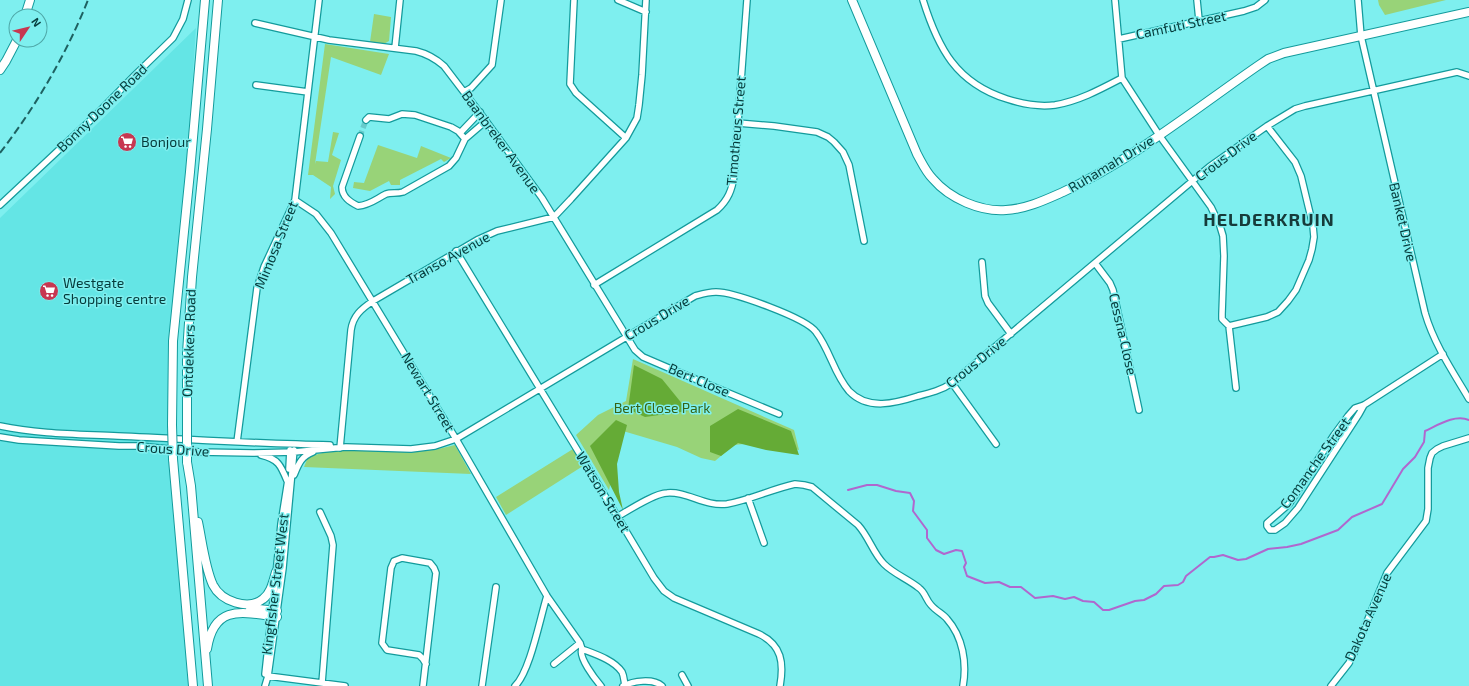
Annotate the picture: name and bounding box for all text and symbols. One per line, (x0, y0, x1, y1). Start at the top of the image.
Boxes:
street label: Camfuti Street (1134, 7, 1228, 42)
north arrow (8, 8, 48, 48)
text: N (29, 15, 44, 29)
street label: Bonny Doone Road (53, 60, 150, 155)
street label: Timotheus Street (722, 75, 749, 186)
street label: Baanbreker Avenue (459, 87, 544, 196)
street label: Crous Drive (1192, 127, 1260, 184)
supermarket icon: Bonjour (116, 131, 138, 153)
street label: Ruhamah Drive (1065, 131, 1157, 196)
place label: Bonjour (141, 133, 191, 150)
street label: Banket Drive (1386, 181, 1421, 263)
street label: Mimosa Street (250, 199, 301, 291)
district label: HELDERKRUIN (1203, 208, 1335, 230)
street label: Transo Avenue (403, 228, 493, 288)
place label: Westgate Shopping centre (63, 274, 166, 307)
supermarket icon: Westgate Shopping centre (38, 280, 60, 302)
street label: Ontdekkers Road (178, 289, 199, 397)
street label: Cessna Close (1106, 291, 1141, 376)
street label: Crous Drive (621, 292, 692, 344)
street label: Crous Drive (942, 332, 1009, 391)
street label: Newart Street (398, 349, 459, 434)
street label: Bert Close (666, 359, 732, 400)
park label: Bert Close Park (614, 399, 710, 416)
street label: Comanche Street (1276, 414, 1353, 512)
street label: Crous Drive (136, 437, 210, 460)
street label: Watson Street (573, 448, 634, 535)
street label: Kingfisher Street West (257, 512, 292, 656)
street label: Dakota Avenue (1341, 570, 1395, 663)

